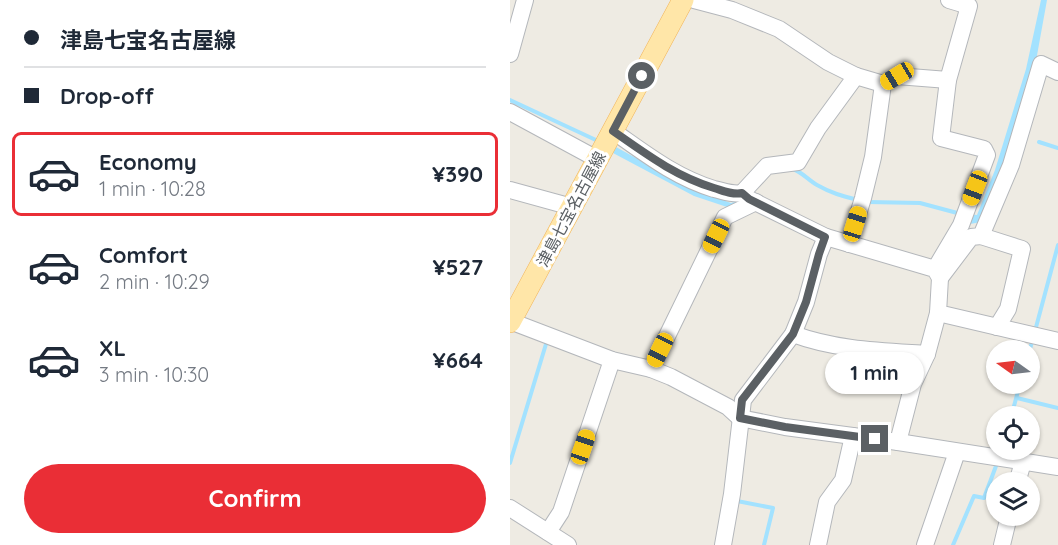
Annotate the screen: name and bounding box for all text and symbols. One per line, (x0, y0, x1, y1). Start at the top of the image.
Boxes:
text: 津島七宝名古屋線 (60, 26, 236, 54)
car (877, 59, 917, 93)
route start (628, 62, 655, 89)
text: Drop-off (60, 82, 154, 110)
icon: car (27, 147, 81, 201)
text: Economy (99, 148, 197, 176)
street label: 津島七宝名古屋線 (532, 148, 610, 270)
text: ¥390 (432, 160, 483, 188)
car (960, 168, 990, 208)
text: 1 min · 10:28 (99, 176, 206, 201)
car (841, 204, 869, 244)
car (700, 216, 732, 256)
icon: car (27, 240, 81, 294)
text: Comfort (99, 241, 188, 269)
text: ¥527 (433, 253, 483, 281)
text: 2 min · 10:29 (99, 269, 210, 294)
car (644, 330, 676, 370)
icon: car (27, 333, 81, 387)
text: XL (99, 334, 126, 362)
north arrow (986, 340, 1040, 394)
map controls (986, 340, 1040, 526)
text: ¥664 (433, 346, 483, 374)
callout: 1 min (826, 352, 925, 394)
text: 1 min (850, 360, 899, 385)
text: 3 min · 10:30 (99, 362, 209, 387)
button: locate (986, 406, 1040, 460)
route end (861, 425, 888, 452)
car (569, 427, 597, 467)
button: Confirm (24, 464, 486, 533)
button: layers (986, 472, 1040, 526)

